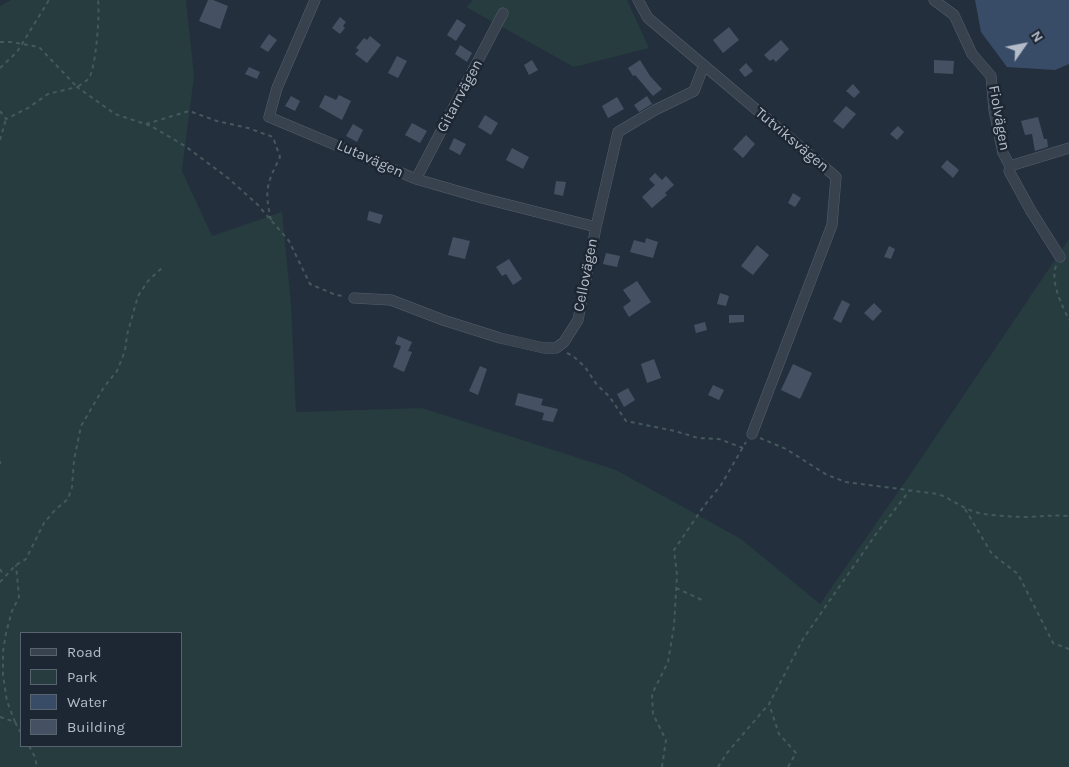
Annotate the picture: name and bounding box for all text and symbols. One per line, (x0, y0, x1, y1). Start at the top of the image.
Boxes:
north arrow (999, 20, 1049, 70)
text: N (1027, 28, 1047, 45)
street label: Gitarrvägen (433, 57, 487, 135)
street label: Fiolvägen (984, 84, 1014, 152)
street label: Tutviksvägen (752, 104, 832, 176)
street label: Lutavägen (334, 136, 406, 182)
street label: Cellovägen (570, 237, 602, 313)
legend (20, 632, 182, 747)
text: Road (67, 643, 102, 661)
text: Park (67, 668, 97, 686)
text: Water (67, 693, 107, 711)
text: Building (67, 718, 125, 736)

